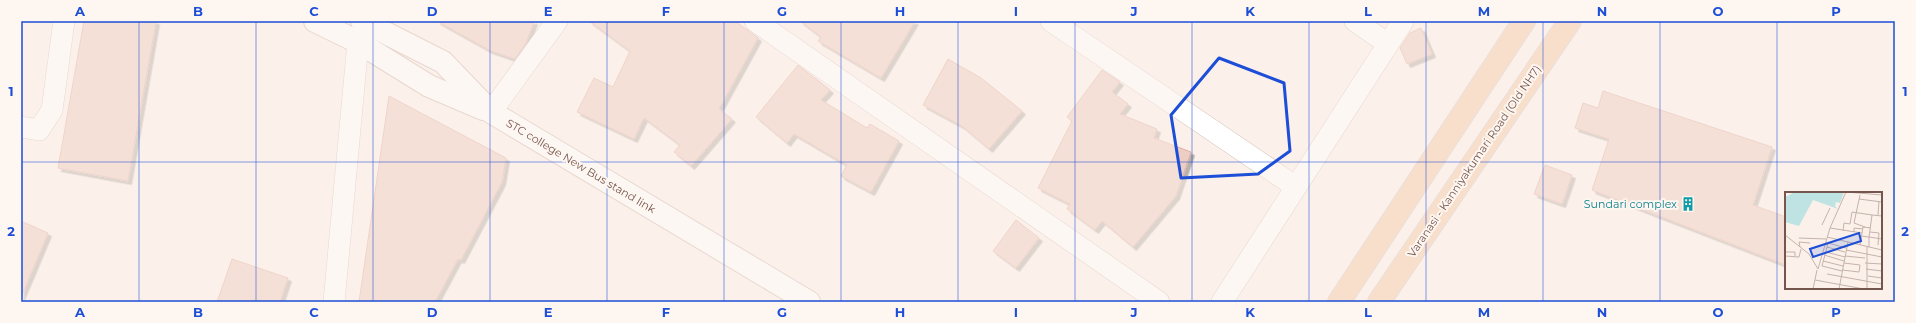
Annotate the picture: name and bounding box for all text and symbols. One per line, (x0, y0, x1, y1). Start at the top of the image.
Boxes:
text: A (74, 3, 86, 19)
text: B (193, 3, 203, 19)
text: C (309, 3, 319, 19)
text: D (427, 3, 438, 19)
text: E (544, 3, 553, 19)
text: F (662, 3, 670, 19)
text: G (777, 3, 787, 19)
text: H (895, 3, 905, 19)
text: I (1014, 3, 1018, 19)
text: J (1129, 3, 1138, 19)
text: K (1245, 3, 1255, 19)
text: L (1364, 3, 1372, 19)
text: M (1478, 3, 1490, 19)
text: N (1597, 3, 1607, 19)
text: O (1713, 3, 1724, 19)
text: P (1831, 3, 1841, 19)
street label: Varanasi - Kanniyakumari Road (Old NH7) (1404, 62, 1544, 260)
text: 1 (8, 83, 14, 99)
text: 1 (1902, 83, 1908, 99)
street label: STC college New Bus stand link (504, 116, 659, 216)
inset map (1785, 192, 1882, 289)
building icon: Sundari complex (1680, 196, 1696, 212)
place label: Sundari complex (1584, 197, 1677, 211)
text: 2 (7, 223, 15, 239)
text: 2 (1901, 223, 1909, 239)
text: A (74, 304, 86, 320)
text: B (193, 304, 203, 320)
text: C (309, 304, 319, 320)
text: D (427, 304, 438, 320)
text: E (544, 304, 553, 320)
text: F (662, 304, 670, 320)
text: G (777, 304, 787, 320)
text: H (895, 304, 905, 320)
text: I (1014, 304, 1018, 320)
text: J (1129, 304, 1138, 320)
text: K (1245, 304, 1255, 320)
text: L (1364, 304, 1372, 320)
text: M (1478, 304, 1490, 320)
text: N (1597, 304, 1607, 320)
text: O (1713, 304, 1724, 320)
text: P (1831, 304, 1841, 320)

